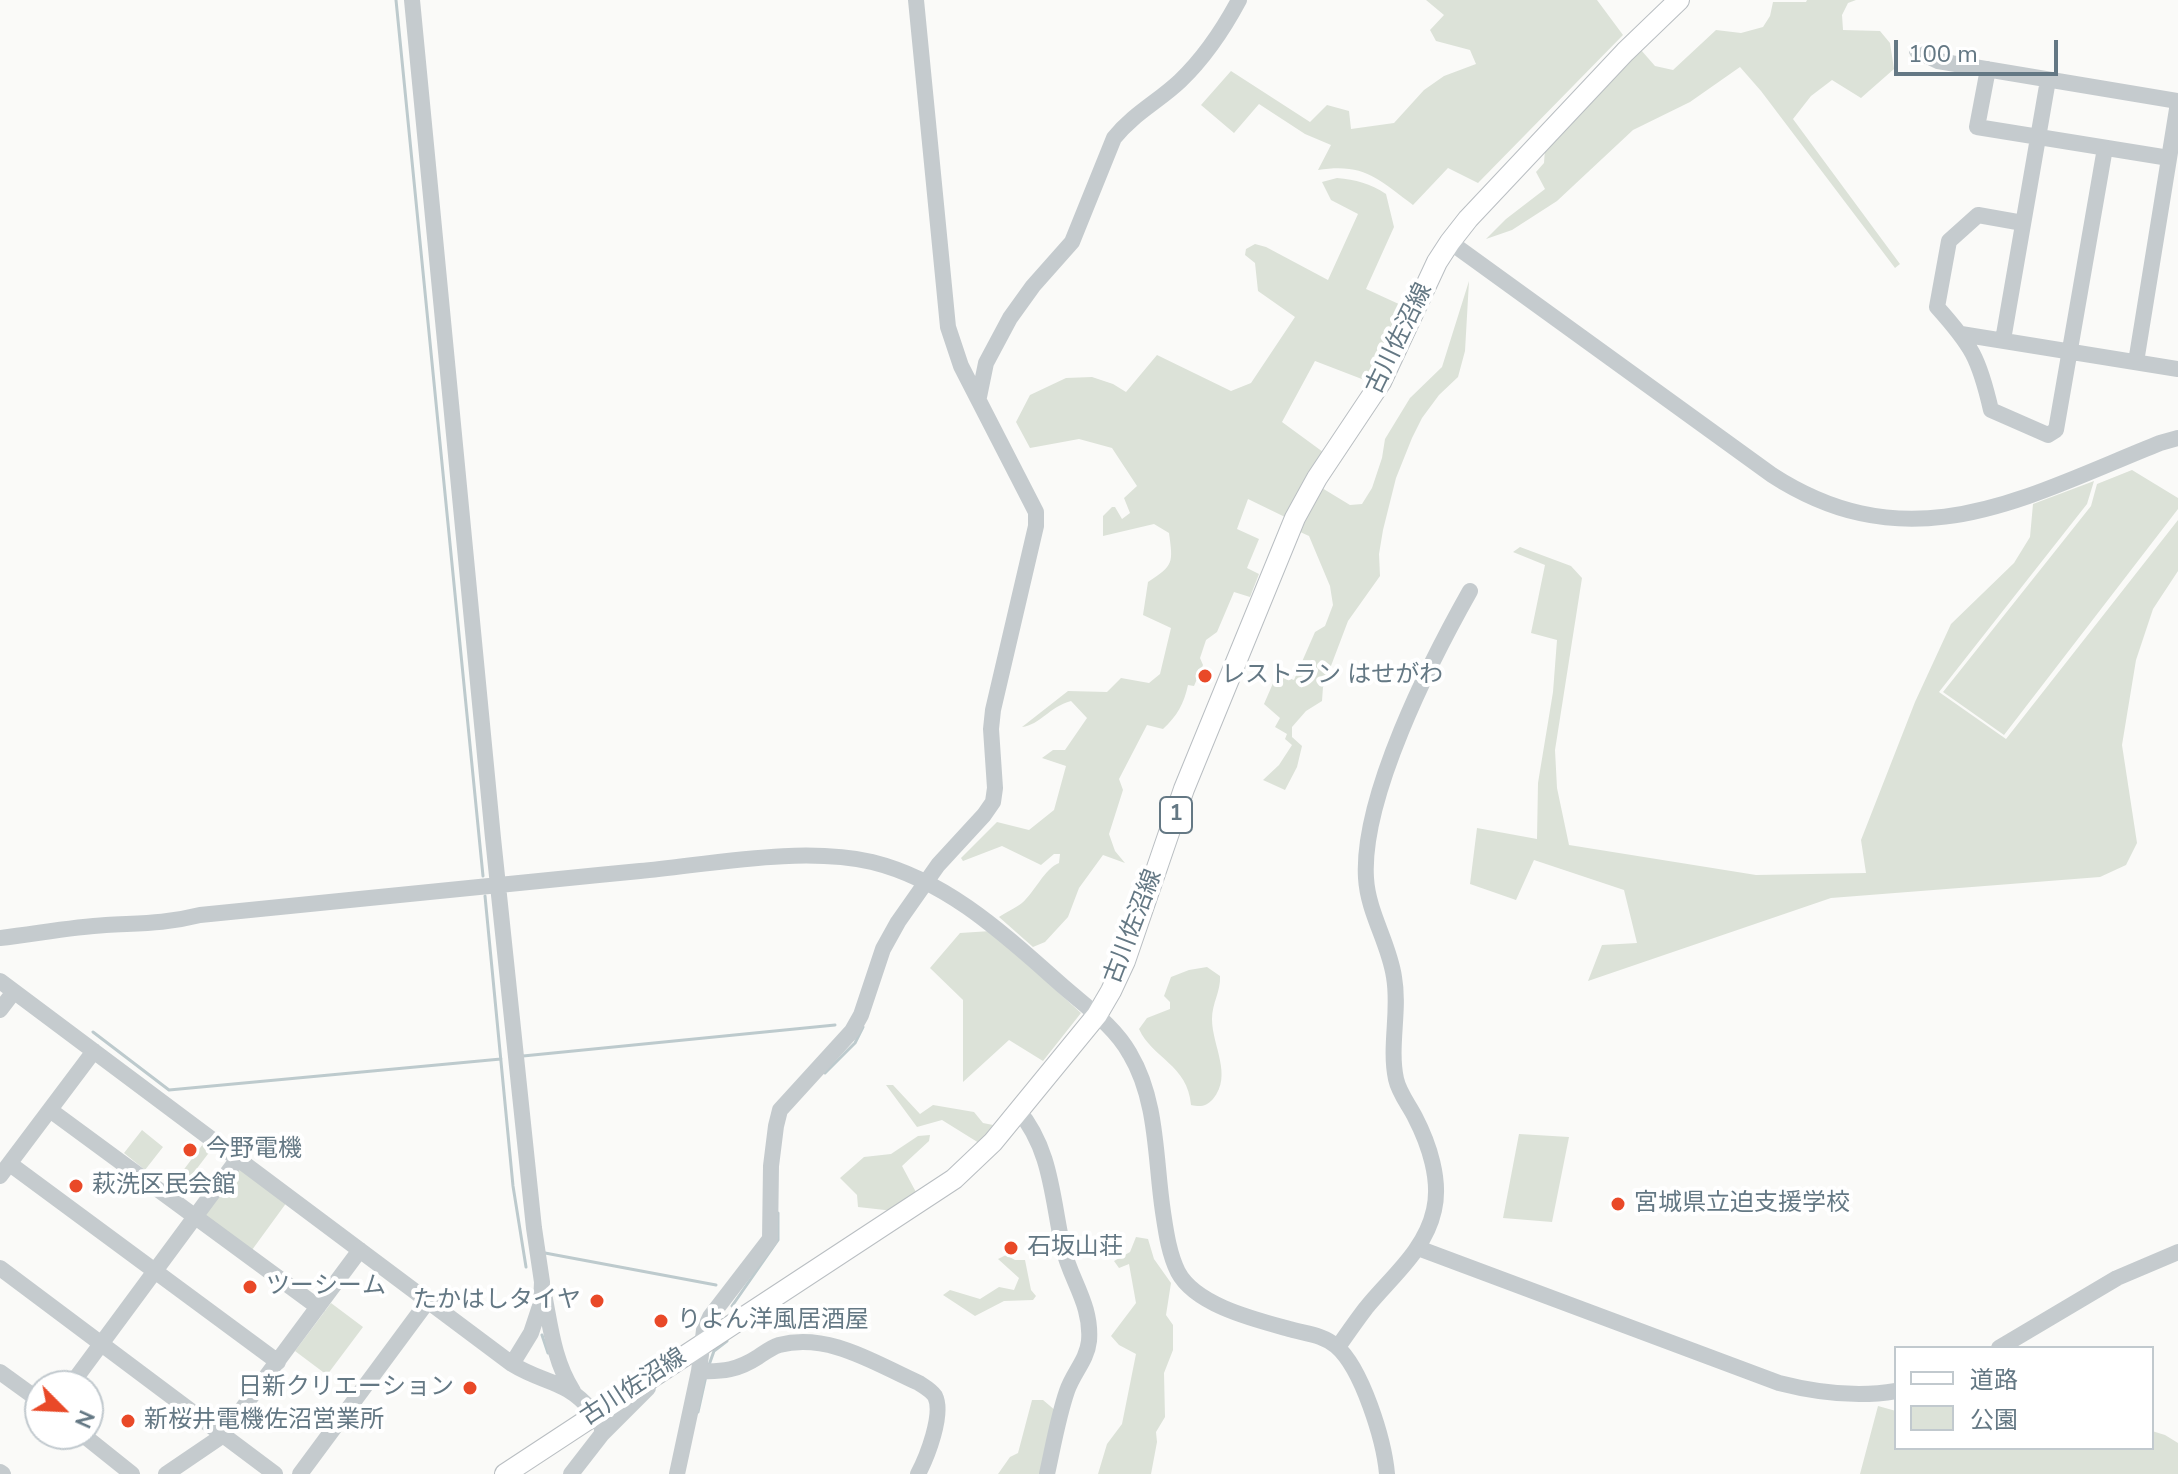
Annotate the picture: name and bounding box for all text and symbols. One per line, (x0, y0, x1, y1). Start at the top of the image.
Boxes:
scale bar (1898, 24, 2062, 74)
text: 100 m (1908, 38, 1978, 70)
street label: 古川佐沼線 (1361, 279, 1439, 399)
place label: レストラン はせがわ (1221, 662, 1443, 690)
marker: レストラン はせがわ (1196, 667, 1214, 685)
road number: 1 (1160, 797, 1192, 833)
street label: 古川佐沼線 (1099, 866, 1169, 988)
place label: 今野電機 (206, 1136, 302, 1164)
marker: 今野電機 (181, 1141, 199, 1159)
place label: 萩洗区民会館 (92, 1172, 236, 1200)
marker: 萩洗区民会館 (67, 1177, 85, 1195)
place label: 宮城県立迫支援学校 (1634, 1190, 1850, 1218)
marker: 宮城県立迫支援学校 (1609, 1195, 1627, 1213)
place label: 石坂山荘 (1027, 1234, 1123, 1262)
marker: 石坂山荘 (1002, 1239, 1020, 1257)
place label: ツーシーム (266, 1273, 386, 1301)
marker: ツーシーム (241, 1278, 259, 1296)
place label: たかはしタイヤ (413, 1287, 581, 1315)
marker: たかはしタイヤ (588, 1292, 606, 1310)
place label: りよん洋風居酒屋 (677, 1307, 869, 1335)
marker: りよん洋風居酒屋 (652, 1312, 670, 1330)
street label: 古川佐沼線 (576, 1343, 692, 1433)
legend (1894, 1346, 2154, 1450)
text: 道路 (1970, 1364, 2018, 1396)
north arrow (24, 1370, 104, 1450)
place label: 日新クリエーション (238, 1374, 454, 1402)
marker: 日新クリエーション (461, 1379, 479, 1397)
text: 公園 (1970, 1404, 2018, 1436)
text: N (67, 1405, 101, 1433)
place label: 新桜井電機佐沼営業所 (144, 1407, 384, 1435)
marker: 新桜井電機佐沼営業所 (119, 1412, 137, 1430)

